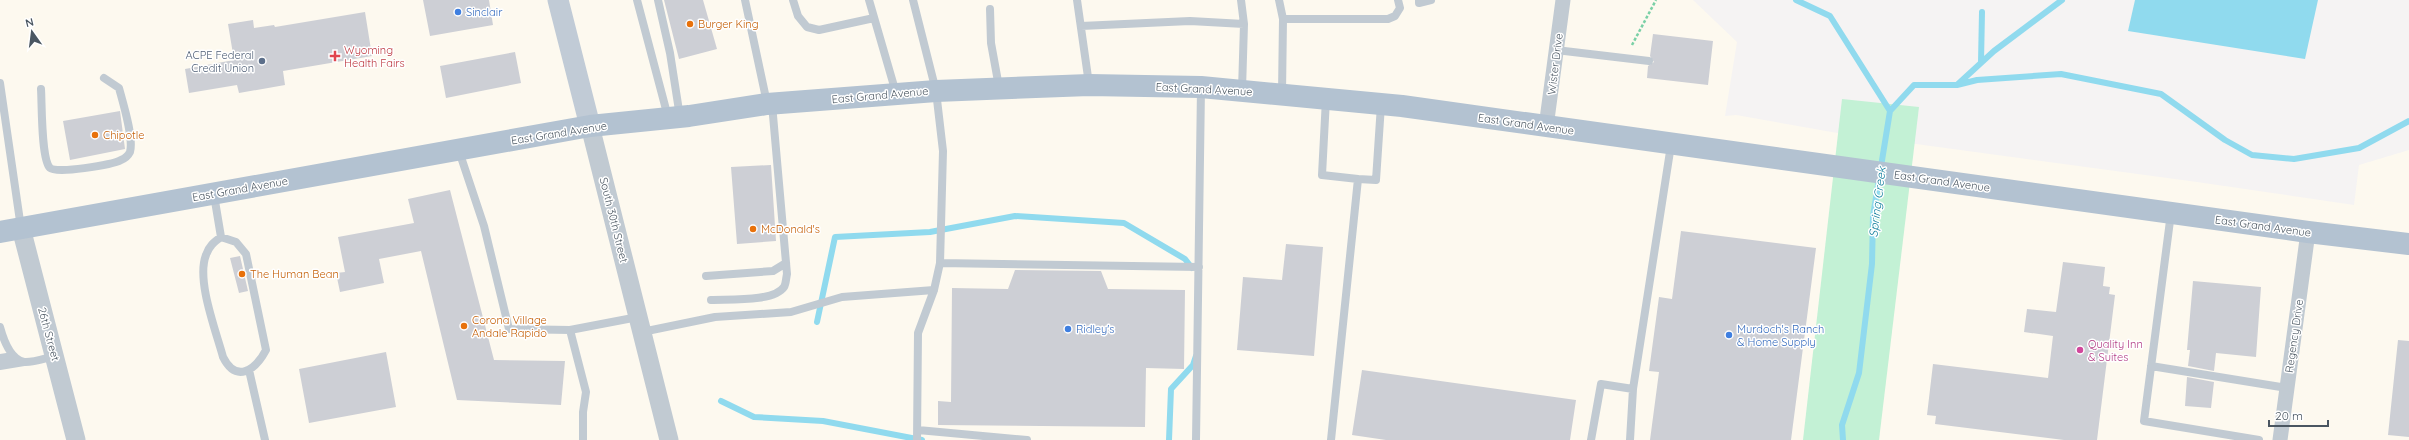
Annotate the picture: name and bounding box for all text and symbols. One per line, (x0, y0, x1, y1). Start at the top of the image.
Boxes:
place label: Sinclair (466, 5, 503, 19)
marker: Sinclair (453, 7, 463, 17)
north arrow (12, 12, 52, 52)
text: N (24, 15, 35, 30)
place label: Burger King (698, 17, 759, 31)
marker: Burger King (685, 19, 695, 29)
street label: Wister Drive (1544, 33, 1566, 95)
place label: Wyoming Health Fairs (344, 43, 405, 70)
place label: ACPE Federal Credit Union (185, 48, 254, 75)
marker: Wyoming Health Fairs (329, 50, 341, 62)
marker: ACPE Federal Credit Union (257, 56, 267, 66)
street label: East Grand Avenue (1155, 79, 1253, 99)
street label: East Grand Avenue (831, 84, 929, 106)
street label: East Grand Avenue (1477, 110, 1575, 138)
street label: East Grand Avenue (510, 119, 608, 147)
place label: Chipotle (103, 128, 144, 142)
marker: Chipotle (90, 130, 100, 140)
water label: Spring Creek (1865, 164, 1889, 238)
street label: East Grand Avenue (1893, 167, 1991, 195)
street label: East Grand Avenue (191, 174, 289, 204)
street label: South 30th Street (597, 176, 631, 264)
street label: East Grand Avenue (2214, 212, 2312, 240)
place label: McDonald's (761, 222, 820, 236)
marker: McDonald's (748, 224, 758, 234)
place label: The Human Bean (250, 267, 339, 281)
marker: The Human Bean (237, 269, 247, 279)
street label: Regency Drive (2282, 298, 2306, 374)
street label: 26th Street (35, 306, 63, 363)
place label: Corona Village Andale Rapido (472, 313, 547, 340)
marker: Corona Village Andale Rapido (459, 321, 469, 331)
place label: Ridley's (1076, 322, 1115, 336)
place label: Murdoch's Ranch & Home Supply (1737, 322, 1824, 349)
marker: Ridley's (1063, 324, 1073, 334)
marker: Murdoch's Ranch & Home Supply (1724, 330, 1734, 340)
place label: Quality Inn & Suites (2088, 337, 2143, 364)
marker: Quality Inn & Suites (2075, 345, 2085, 355)
scale bar (2269, 402, 2328, 428)
text: 20 m (2275, 408, 2303, 423)

